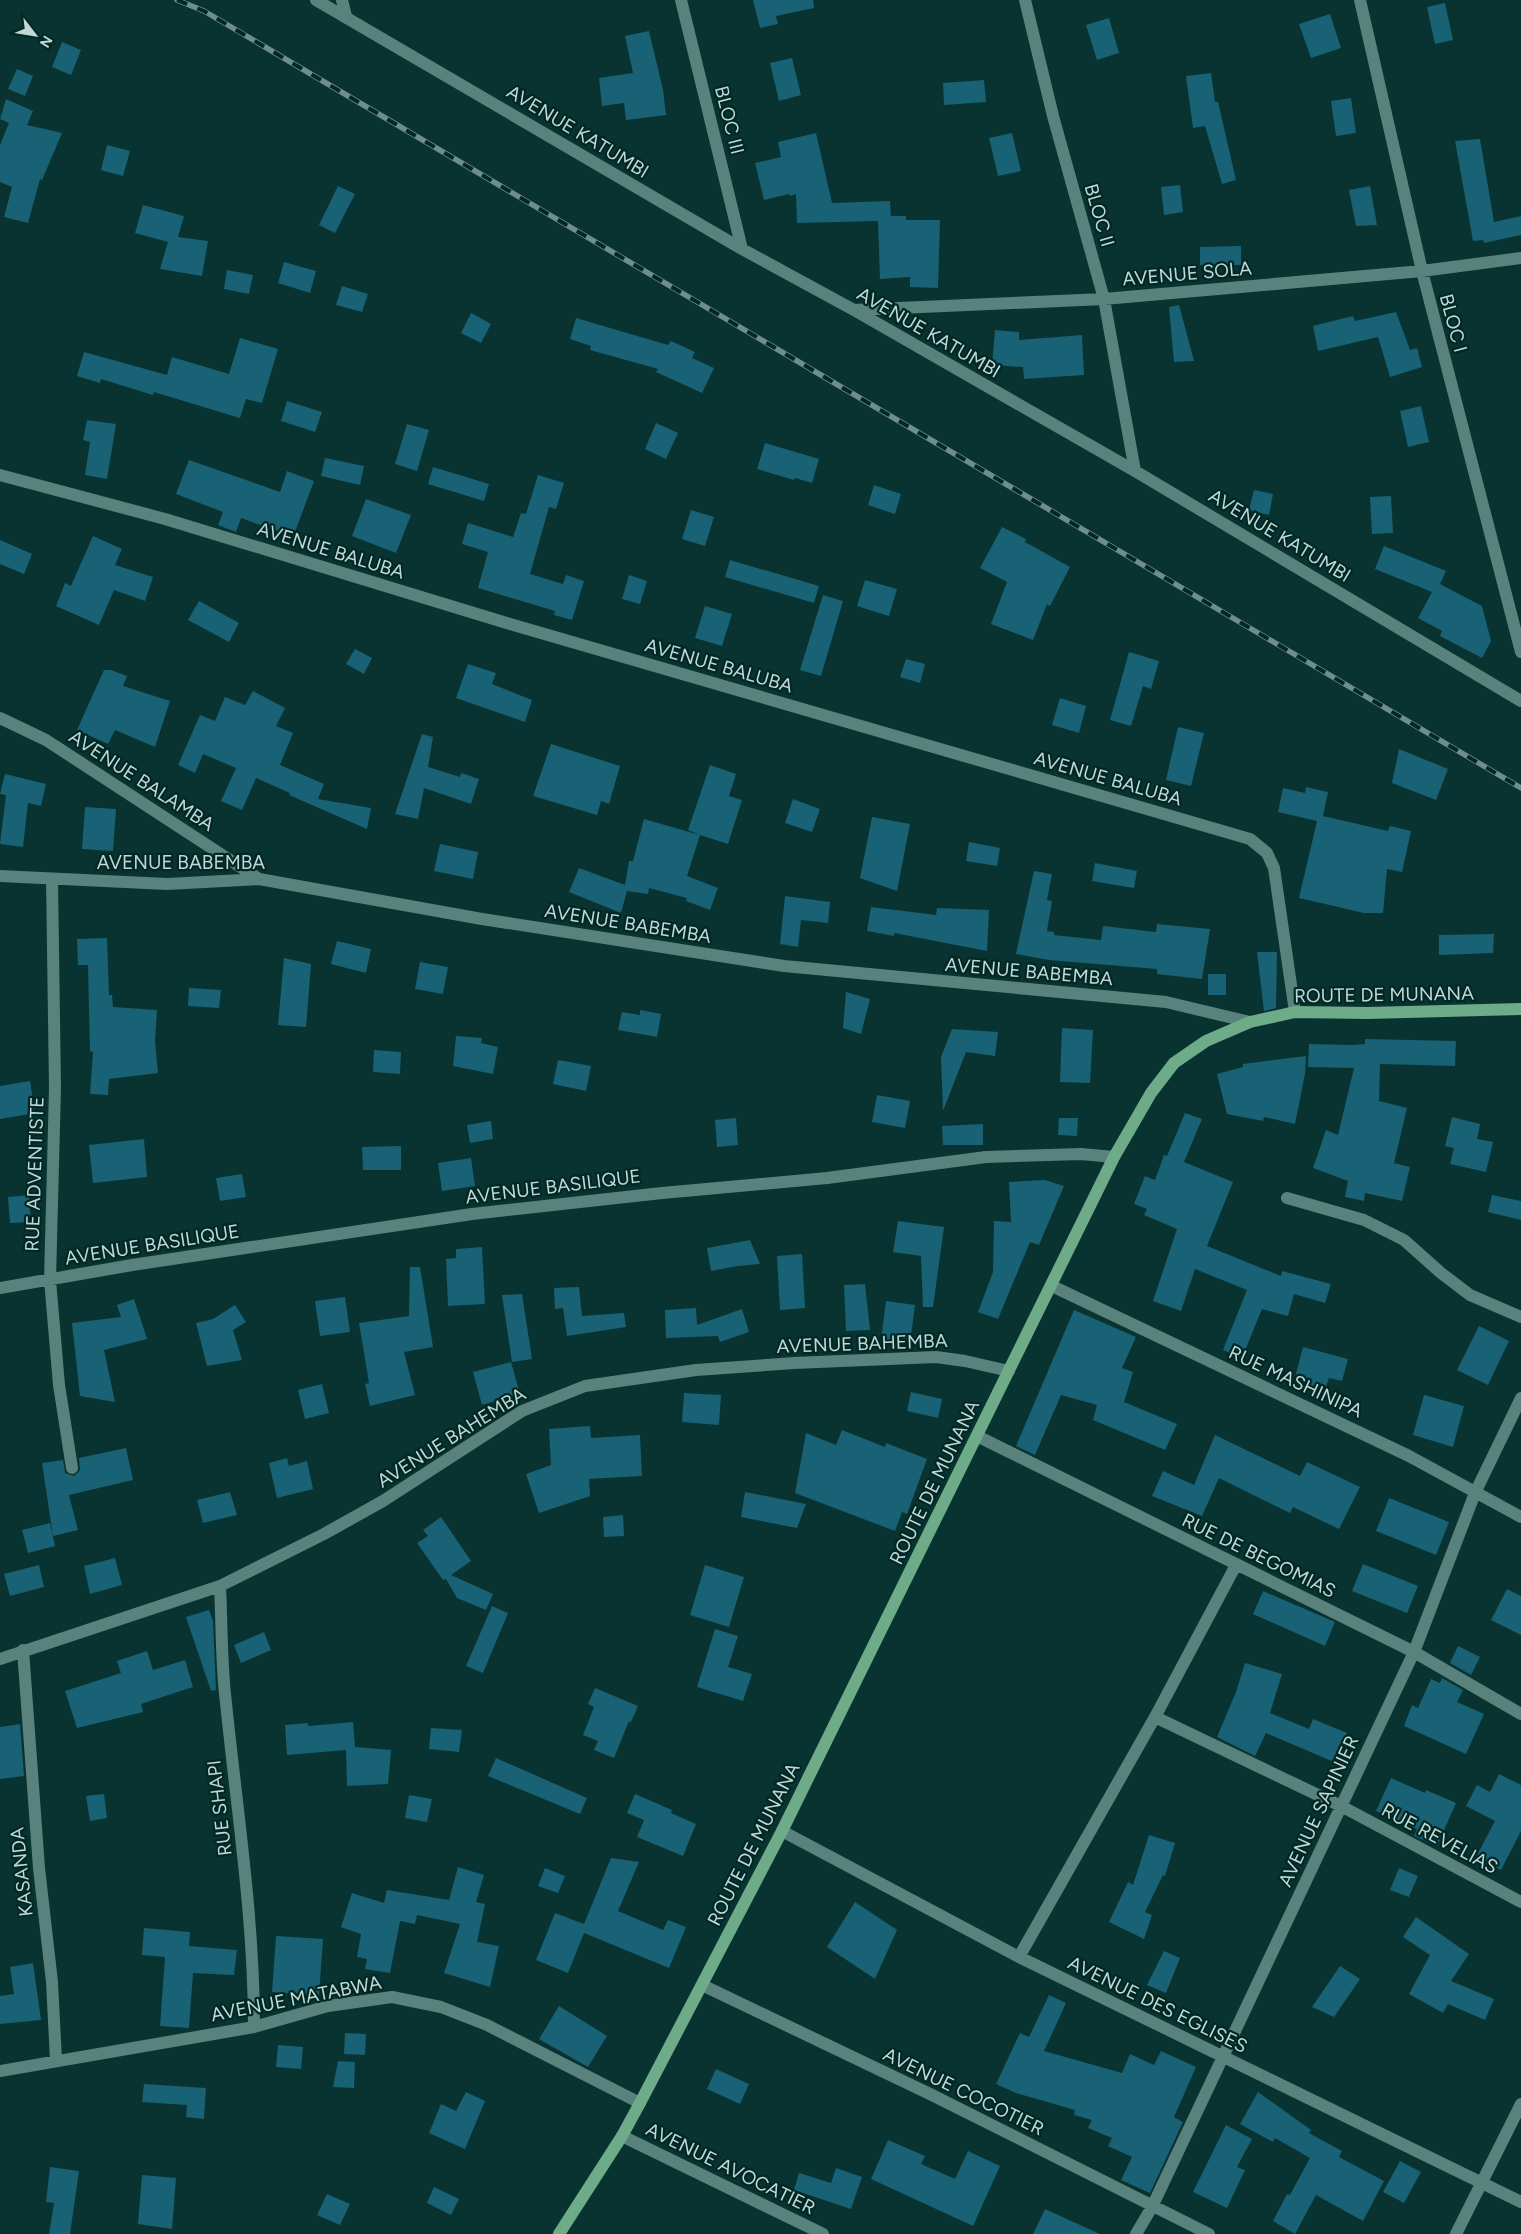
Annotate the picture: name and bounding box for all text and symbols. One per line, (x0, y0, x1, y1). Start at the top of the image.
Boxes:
north arrow (10, 10, 60, 60)
text: N (36, 32, 56, 50)
street label: AVENUE KATUMBI (503, 80, 653, 183)
street label: BLOC III (710, 84, 749, 157)
street label: BLOC II (1080, 181, 1119, 249)
street label: AVENUE SOLA (1121, 256, 1253, 291)
street label: AVENUE KATUMBI (853, 282, 1004, 383)
street label: BLOC I (1435, 291, 1472, 355)
street label: AVENUE KATUMBI (1205, 484, 1355, 587)
street label: AVENUE BALUBA (254, 517, 407, 584)
street label: AVENUE BALUBA (642, 633, 796, 698)
street label: AVENUE BALAMBA (65, 725, 219, 836)
street label: AVENUE BALUBA (1031, 746, 1185, 811)
street label: AVENUE BABEMBA (97, 851, 265, 874)
street label: AVENUE BABEMBA (543, 899, 713, 948)
street label: AVENUE BABEMBA (944, 953, 1114, 990)
street label: ROUTE DE MUNANA (1294, 981, 1474, 1008)
street label: RUE ADVENTISTE (20, 1096, 49, 1252)
street label: AVENUE BASILIQUE (464, 1164, 642, 1209)
street label: AVENUE BASILIQUE (63, 1219, 241, 1270)
street label: AVENUE BAHEMBA (776, 1329, 948, 1358)
street label: RUE MASHINIPA (1225, 1340, 1366, 1423)
street label: AVENUE BAHEMBA (373, 1382, 530, 1493)
street label: ROUTE DE MUNANA (885, 1396, 984, 1568)
street label: RUE DE BEGOMIAS (1178, 1508, 1339, 1603)
street label: AVENUE SAPINIER (1273, 1732, 1364, 1890)
street label: RUE SHAPI (202, 1759, 237, 1857)
street label: ROUTE DE MUNANA (702, 1759, 805, 1930)
street label: RUE REVELIAS (1378, 1798, 1502, 1879)
street label: KASANDA (5, 1826, 38, 1918)
street label: AVENUE DES EGLISES (1064, 1951, 1251, 2058)
street label: AVENUE MATABWA (209, 1971, 384, 2026)
street label: AVENUE COCOTIER (880, 2043, 1048, 2140)
street label: AVENUE AVOCATIER (642, 2117, 819, 2219)

